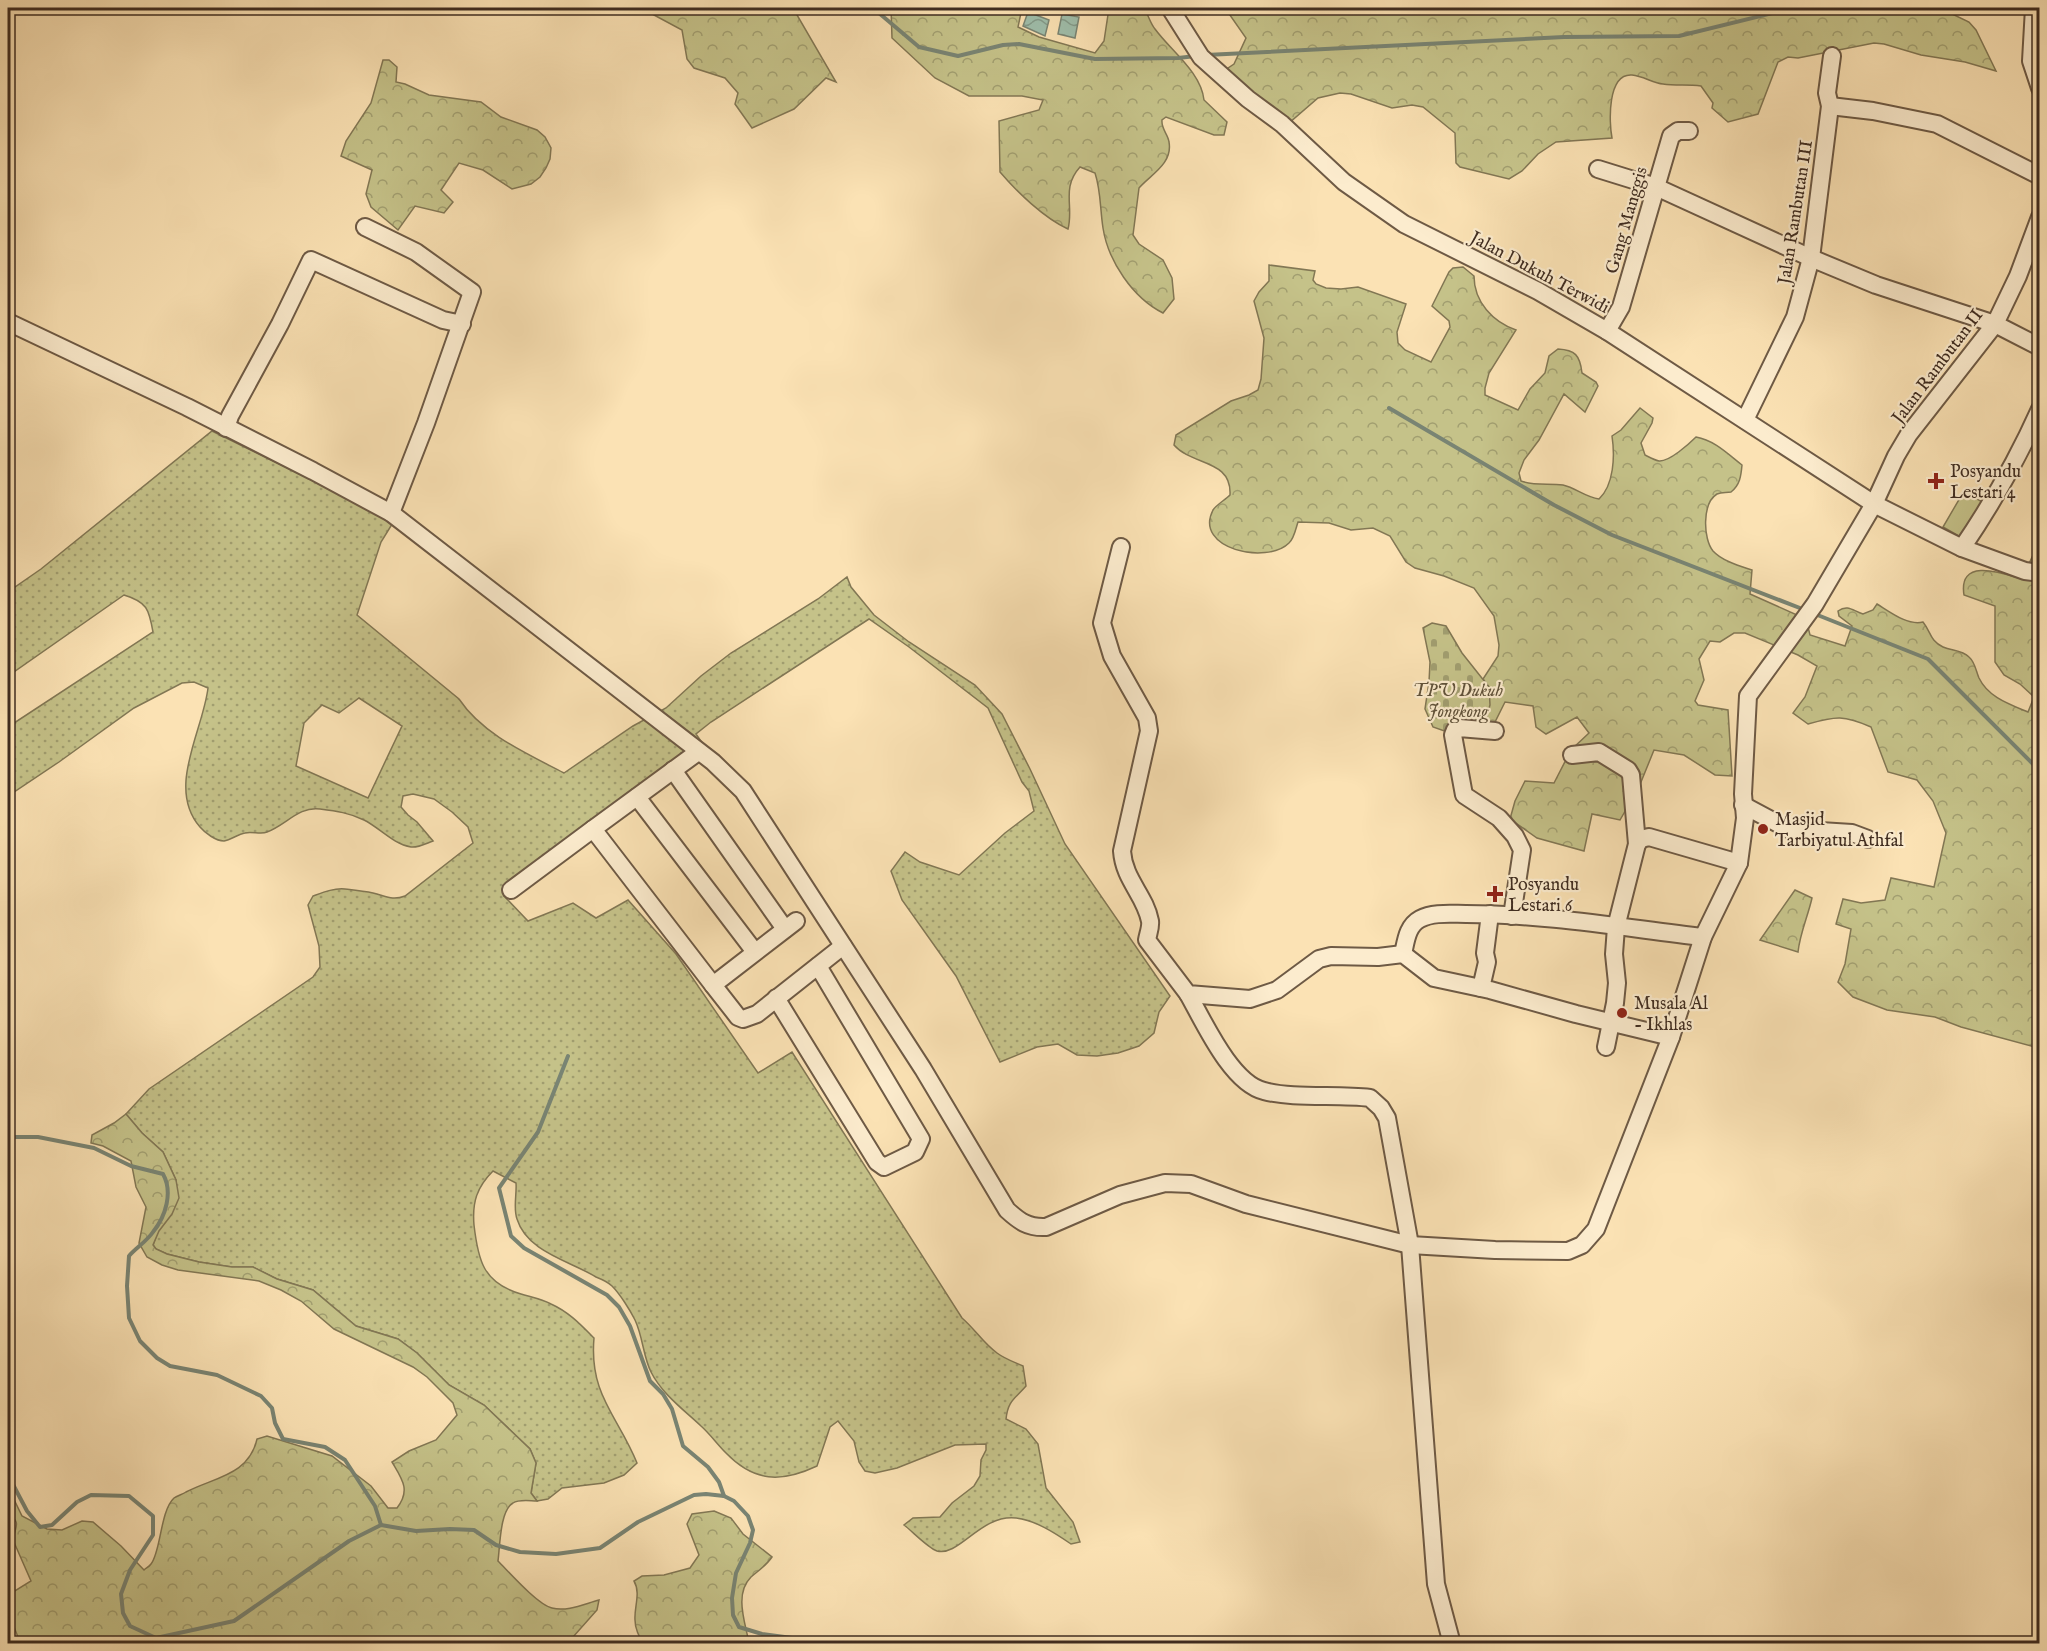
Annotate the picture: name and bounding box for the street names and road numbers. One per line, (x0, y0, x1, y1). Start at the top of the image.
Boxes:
street label: Jalan Rambutan III (1773, 138, 1819, 288)
street label: Gang Manggis (1601, 164, 1654, 277)
street label: Jalan Dukuh Terwidi (1464, 226, 1613, 320)
street label: Jalan Rambutan II (1886, 305, 1989, 431)

